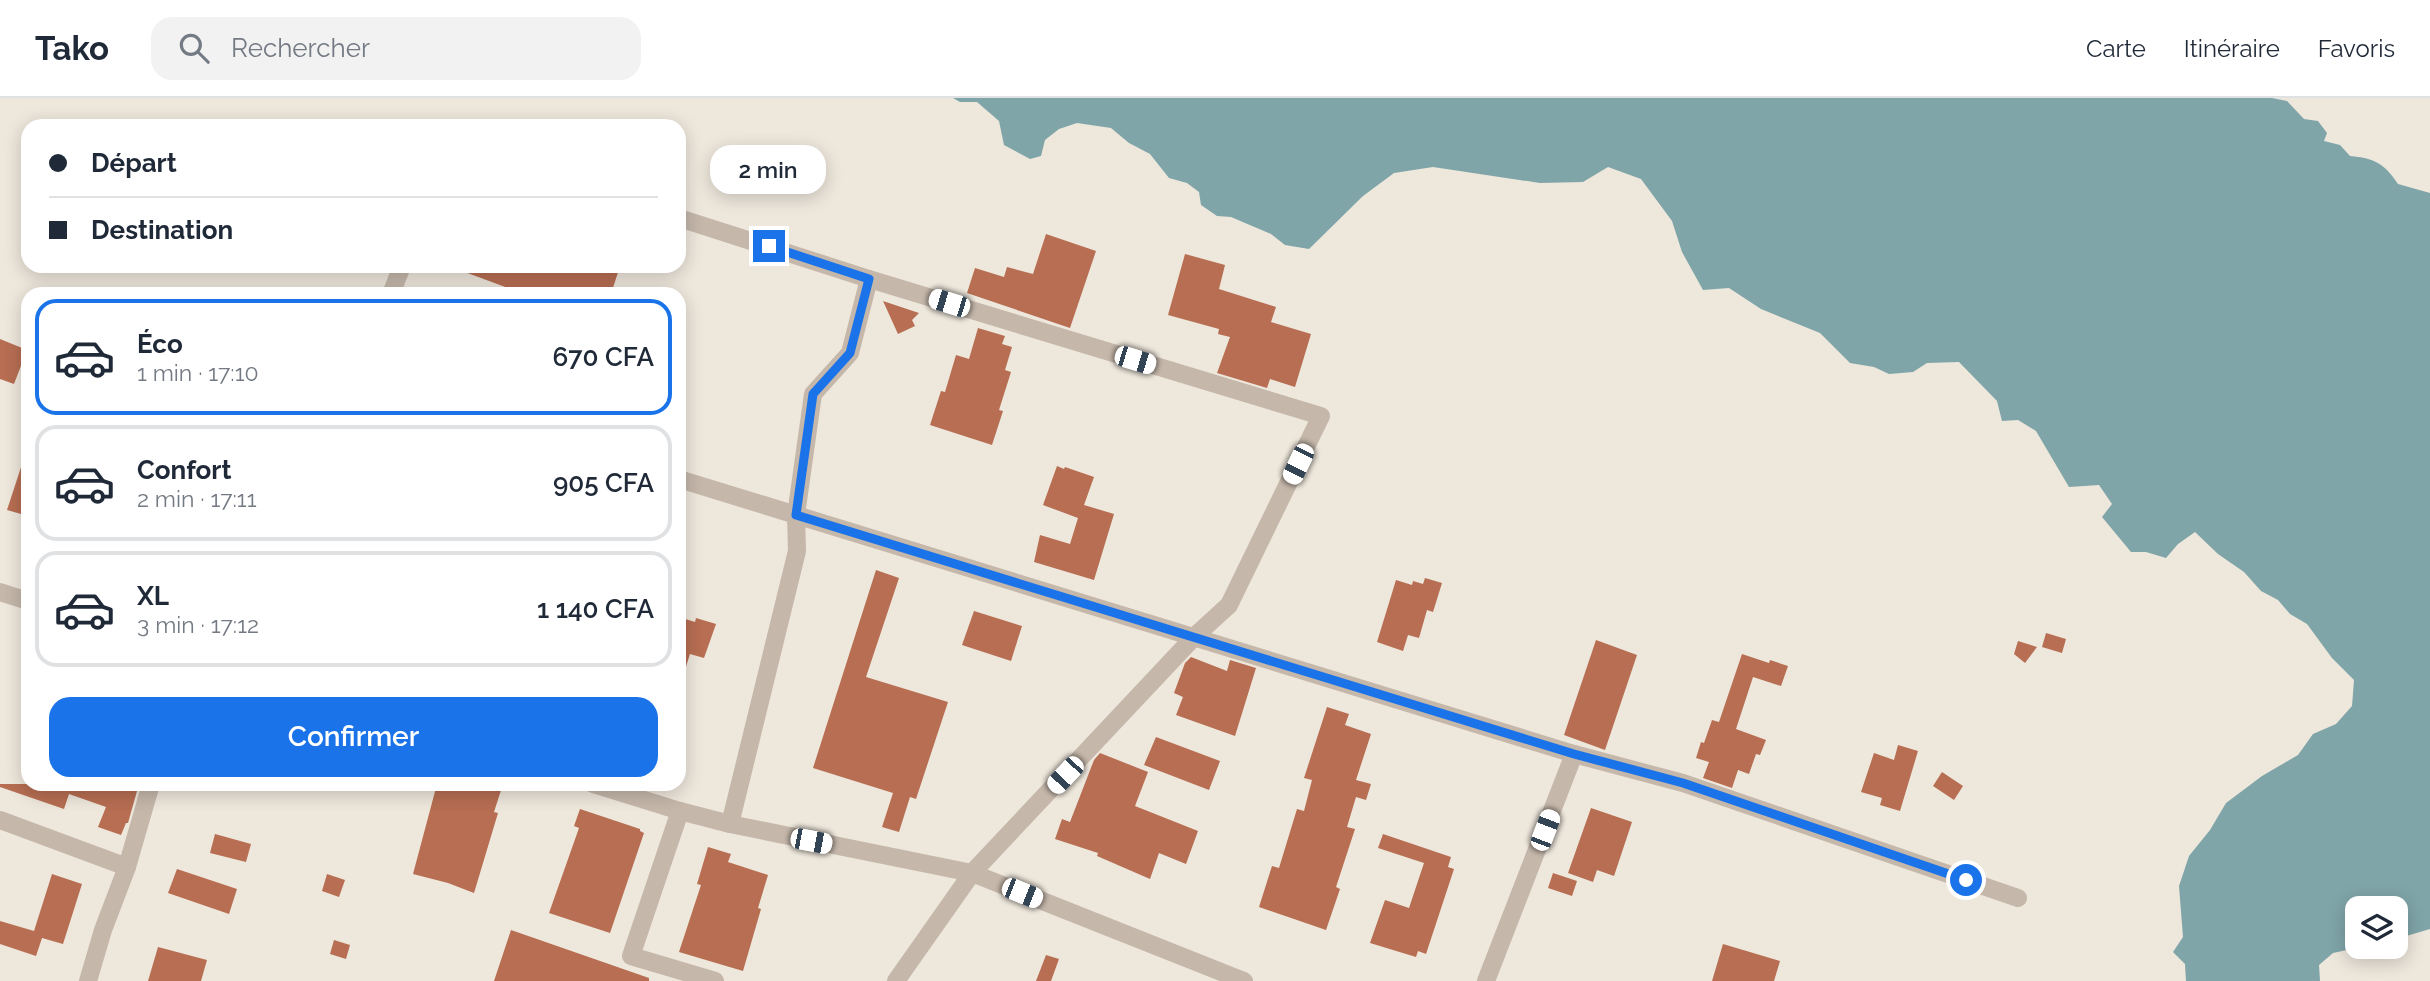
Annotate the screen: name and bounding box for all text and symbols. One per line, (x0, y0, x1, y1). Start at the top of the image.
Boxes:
search box (151, 17, 641, 80)
text: Tako (35, 29, 109, 68)
icon: search (175, 29, 213, 67)
text: Rechercher (231, 33, 370, 63)
text: Carte (2086, 34, 2146, 63)
text: Itinéraire (2184, 34, 2280, 63)
text: Favoris (2318, 34, 2395, 63)
callout: 2 min (711, 144, 827, 194)
text: Départ (91, 148, 177, 178)
text: 2 min (739, 156, 797, 183)
text: Destination (91, 215, 233, 245)
route end (753, 230, 785, 262)
car (926, 287, 973, 319)
icon: car (53, 326, 116, 389)
text: Éco (137, 329, 183, 359)
text: 670 CFA (553, 342, 654, 372)
car (1112, 344, 1159, 376)
text: 1 min · 17:10 (137, 359, 259, 386)
car (1280, 441, 1317, 487)
icon: car (53, 452, 116, 515)
text: Confort (137, 455, 231, 485)
text: 905 CFA (553, 468, 654, 498)
text: 2 min · 17:11 (137, 485, 257, 512)
icon: car (53, 578, 116, 641)
text: XL (137, 581, 169, 611)
text: 1 140 CFA (537, 594, 654, 624)
text: 3 min · 17:12 (137, 611, 259, 638)
button: Confirmer (49, 697, 658, 777)
car (1043, 752, 1088, 798)
car (1528, 807, 1563, 853)
car (789, 827, 834, 855)
route start (1950, 864, 1982, 896)
car (999, 875, 1046, 911)
map controls (2345, 896, 2408, 959)
button: layers (2345, 896, 2408, 959)

